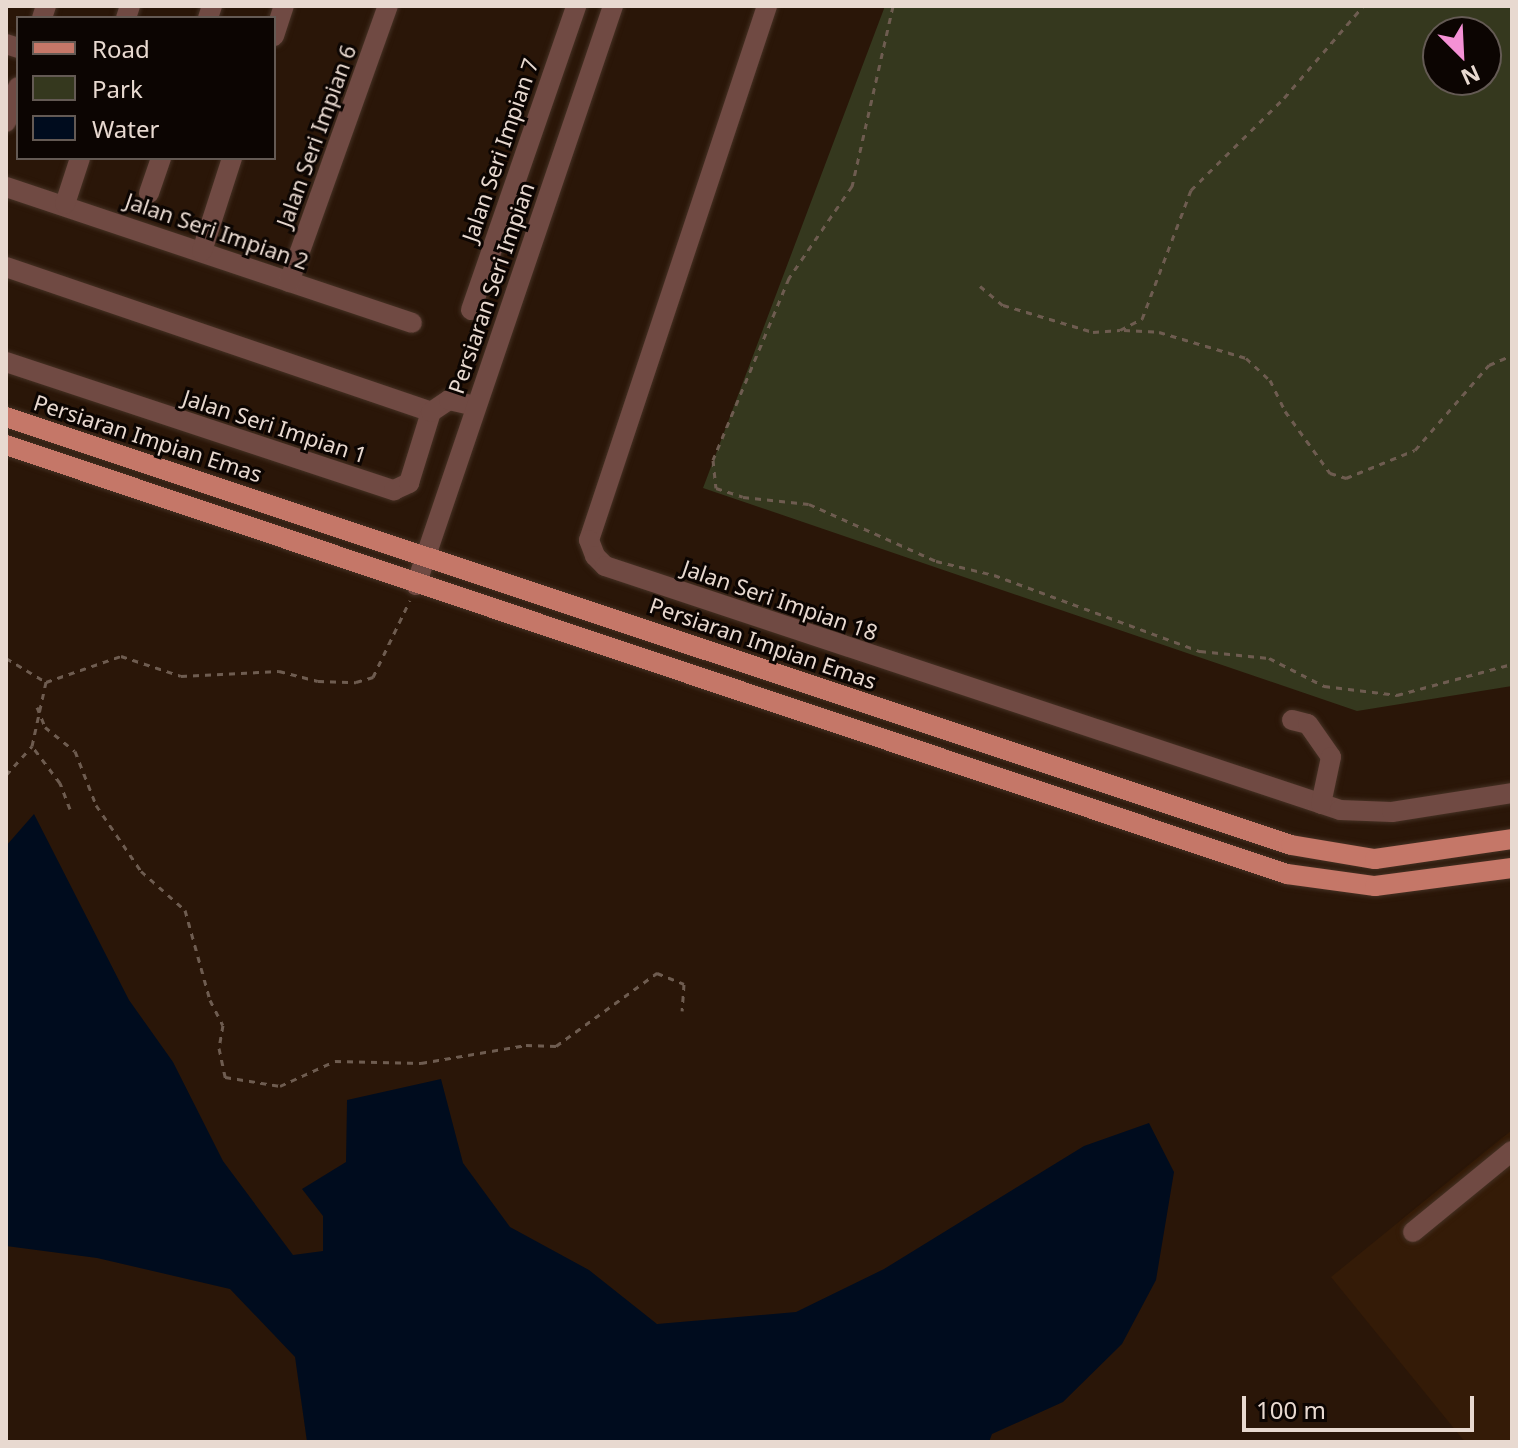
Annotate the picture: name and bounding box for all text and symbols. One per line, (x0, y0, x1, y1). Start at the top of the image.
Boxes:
legend (16, 16, 276, 160)
north arrow (1422, 16, 1502, 96)
text: Road (92, 32, 150, 65)
street label: Jalan Seri Impian 6 (271, 41, 361, 231)
street label: Jalan Seri Impian 7 (456, 55, 544, 245)
text: N (1457, 59, 1485, 93)
text: Park (92, 72, 143, 105)
text: Water (92, 112, 159, 145)
street label: Persiaran Seri Impian (442, 179, 540, 397)
street label: Jalan Seri Impian 2 (122, 187, 312, 275)
street label: Jalan Seri Impian 1 (180, 384, 370, 468)
street label: Persiaran Impian Emas (31, 389, 265, 487)
street label: Jalan Seri Impian 18 (679, 554, 881, 646)
street label: Persiaran Impian Emas (646, 592, 880, 694)
scale bar (1246, 1380, 1478, 1430)
text: 100 m (1256, 1393, 1326, 1426)

